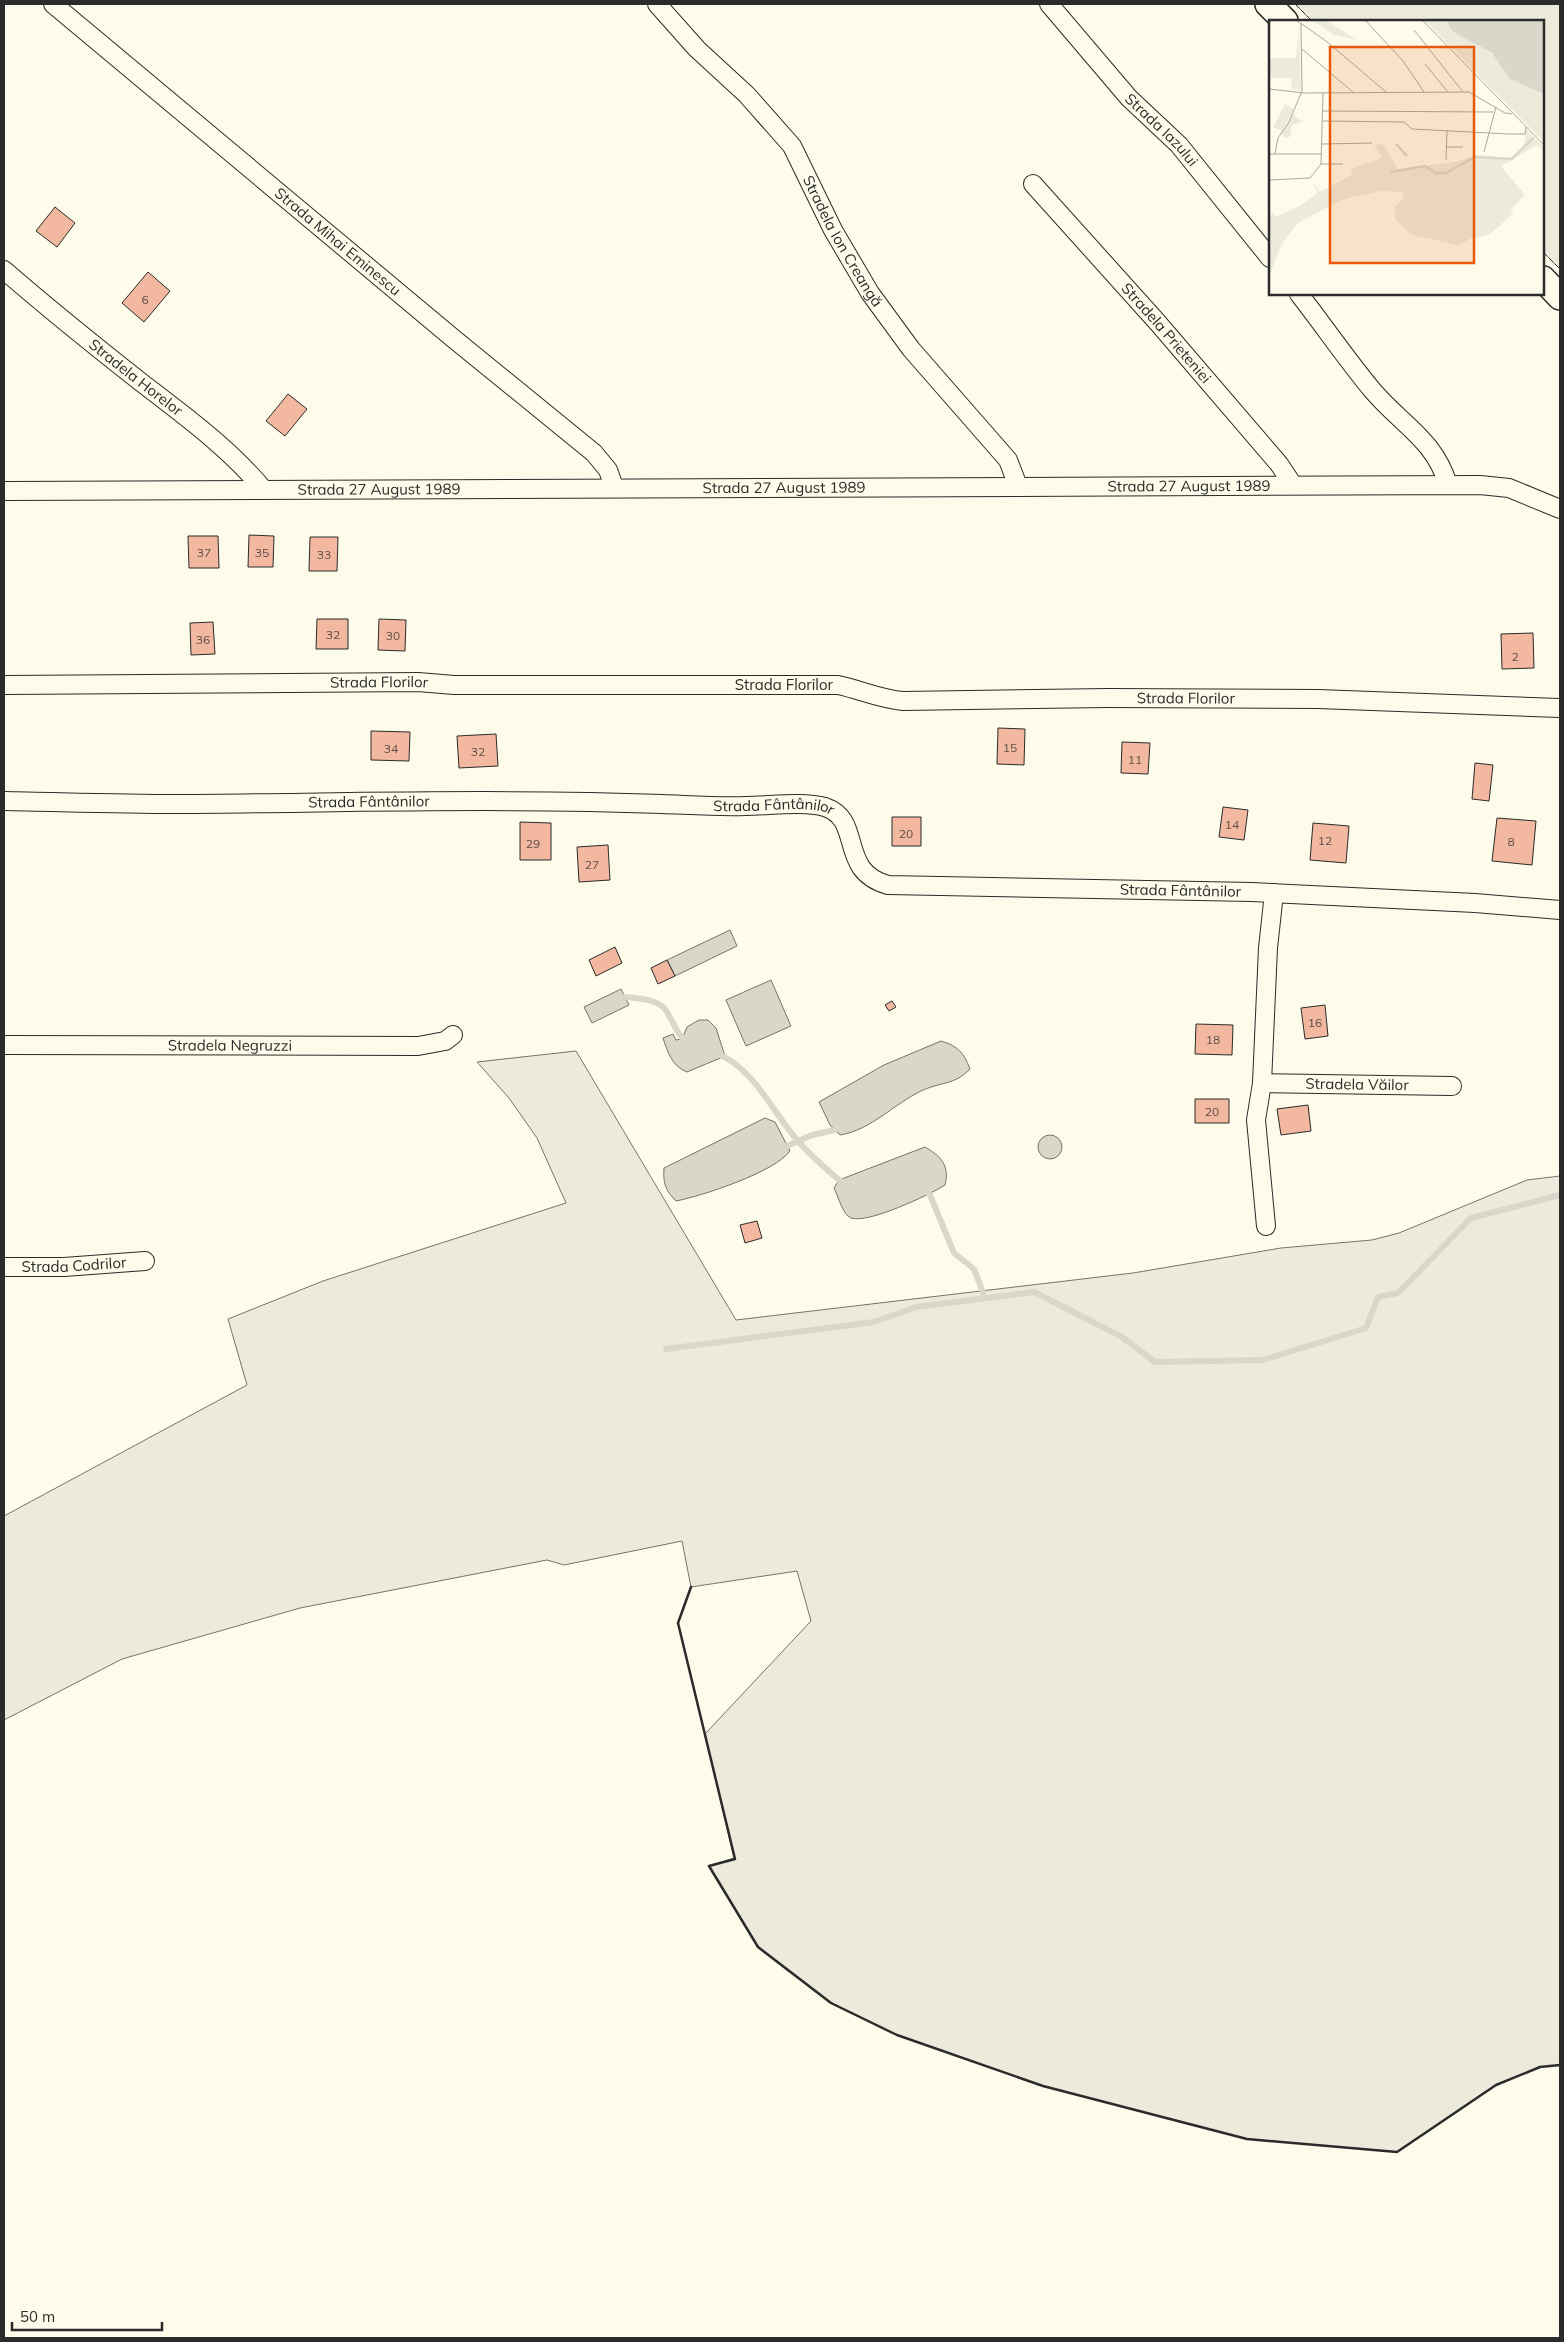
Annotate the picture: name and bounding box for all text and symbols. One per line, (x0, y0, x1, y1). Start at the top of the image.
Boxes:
inset map (1269, 20, 1544, 295)
street label: Strada Iazului (1121, 89, 1202, 170)
street label: Stradela Ion Creangă (799, 172, 887, 310)
street label: Strada Mihai Eminescu (271, 183, 405, 300)
street label: Stradela Prieteniei (1118, 279, 1215, 387)
house number: 6 (141, 292, 149, 307)
street label: Stradela Horelor (85, 334, 187, 420)
street label: Strada 27 August 1989 (1107, 476, 1270, 496)
street label: Strada 27 August 1989 (703, 477, 865, 497)
street label: Strada 27 August 1989 (298, 479, 460, 499)
house number: 37 (197, 545, 211, 560)
house number: 35 (255, 545, 269, 560)
house number: 33 (317, 547, 331, 562)
house number: 32 (326, 627, 340, 642)
house number: 30 (386, 628, 400, 643)
house number: 36 (196, 632, 210, 647)
house number: 2 (1511, 649, 1519, 664)
street label: Strada Florilor (330, 672, 429, 692)
street label: Strada Florilor (735, 675, 833, 694)
street label: Strada Florilor (1137, 688, 1235, 708)
house number: 15 (1003, 740, 1017, 755)
house number: 34 (384, 741, 398, 756)
house number: 32 (471, 744, 485, 759)
house number: 11 (1128, 752, 1142, 767)
street label: Strada Fântânilor (308, 791, 430, 812)
street label: Strada Fântânilor (713, 794, 839, 819)
house number: 14 (1225, 817, 1239, 832)
house number: 20 (899, 826, 913, 841)
house number: 12 (1318, 833, 1332, 848)
house number: 8 (1507, 834, 1515, 849)
house number: 29 (526, 836, 540, 851)
house number: 27 (585, 857, 599, 872)
street label: Strada Fântânilor (1120, 879, 1242, 901)
house number: 16 (1308, 1015, 1322, 1030)
house number: 18 (1206, 1032, 1220, 1047)
street label: Stradela Negruzzi (168, 1035, 292, 1055)
street label: Stradela Văilor (1305, 1074, 1409, 1094)
house number: 20 (1205, 1104, 1219, 1119)
street label: Strada Codrilor (22, 1252, 128, 1276)
scale bar (12, 2300, 162, 2332)
text: 50 m (20, 2307, 55, 2326)

